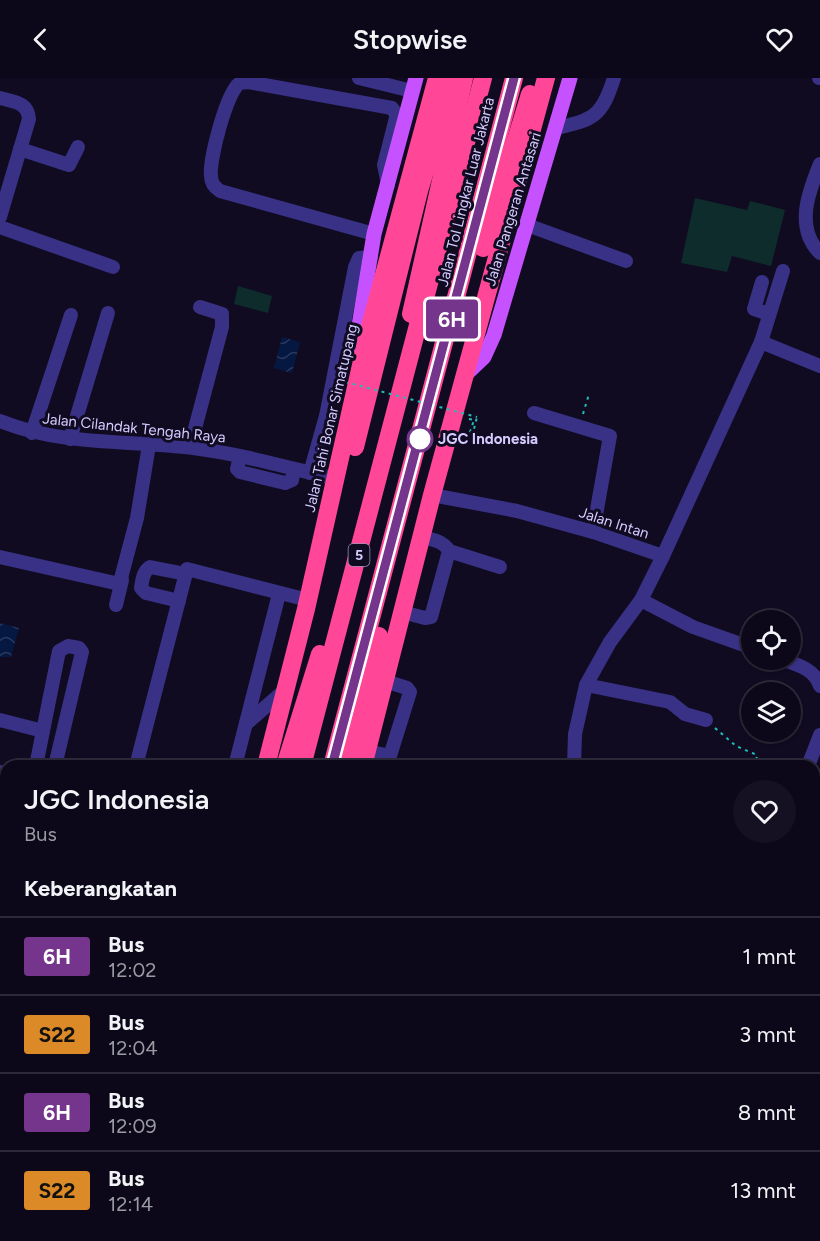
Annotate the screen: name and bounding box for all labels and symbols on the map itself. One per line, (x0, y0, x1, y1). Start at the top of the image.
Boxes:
street label: Jalan Tol Lingkar Luar Jakarta (434, 95, 498, 289)
street label: Jalan Pangeran Antasari (481, 130, 545, 288)
line badge: 6H (425, 300, 479, 338)
street label: Jalan Tahi Bonar Simatupang (301, 322, 361, 514)
street label: Jalan Cilandak Tengah Raya (41, 409, 227, 447)
marker: JGC Indonesia (407, 426, 433, 452)
place label: JGC Indonesia (438, 430, 538, 448)
street label: Jalan Intan (577, 503, 651, 543)
road number: 5 (348, 544, 370, 566)

